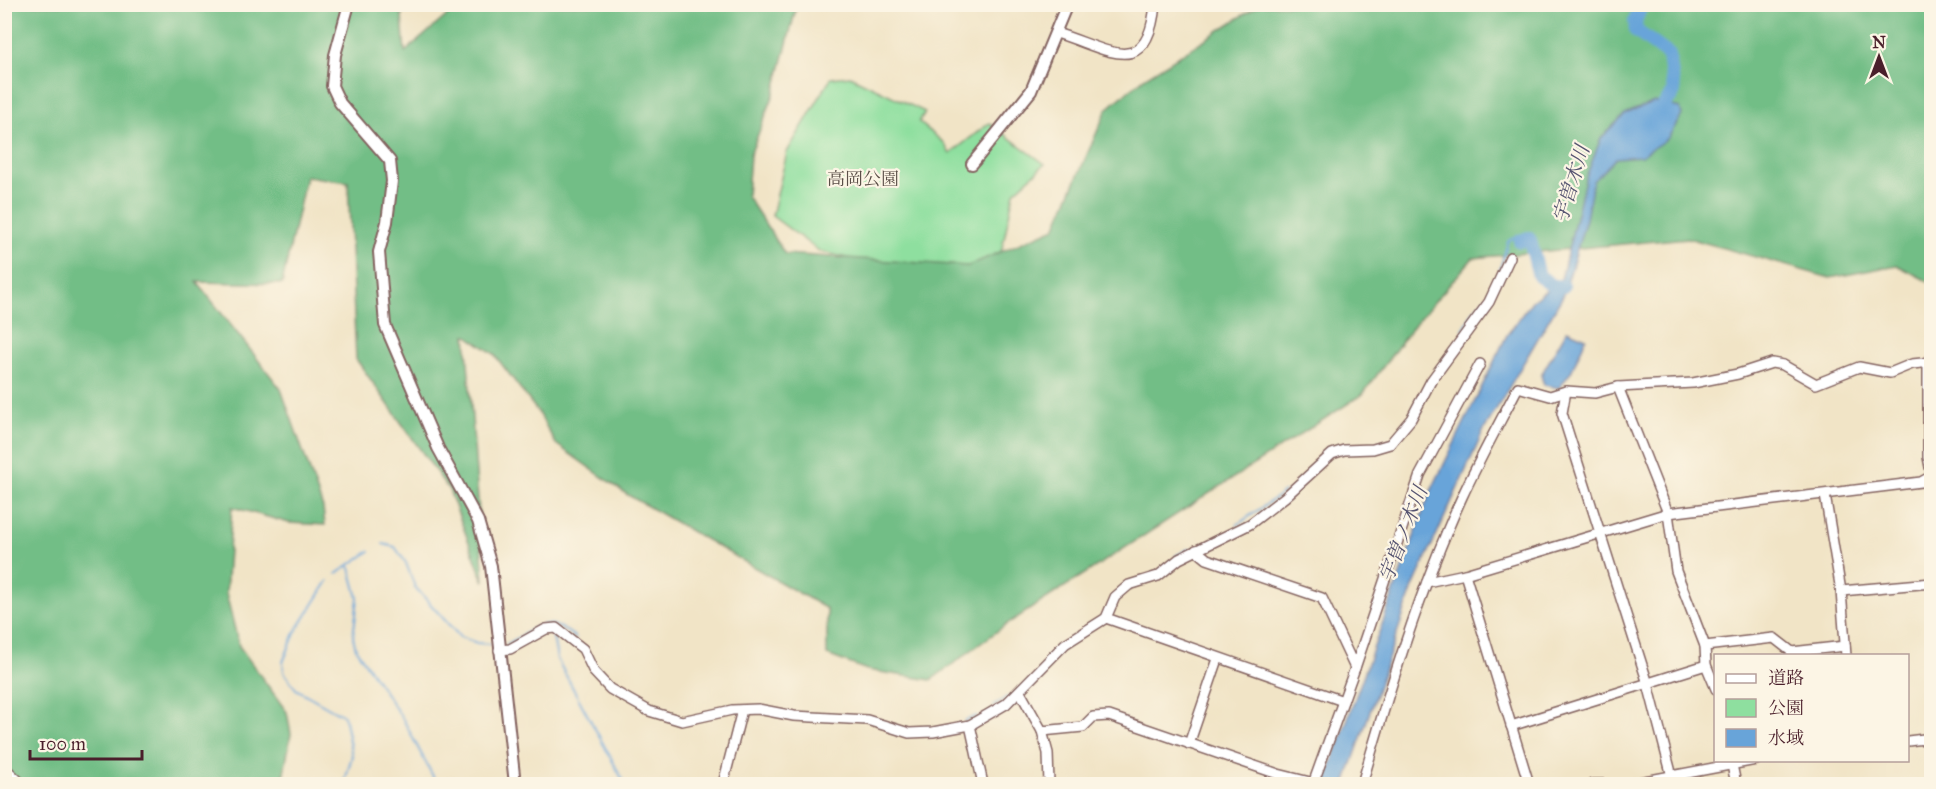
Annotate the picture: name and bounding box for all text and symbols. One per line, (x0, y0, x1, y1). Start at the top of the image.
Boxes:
north arrow (1849, 27, 1909, 87)
text: N (1872, 33, 1886, 52)
water label: 宇曽木川 (1548, 140, 1595, 226)
park label: 高岡公園 (827, 168, 899, 190)
water label: 宇曽ノ木川 (1374, 481, 1433, 585)
legend (1714, 654, 1909, 762)
text: 道路 (1768, 667, 1804, 689)
text: 公園 (1768, 697, 1804, 719)
scale bar (30, 723, 142, 761)
text: 水域 (1768, 727, 1804, 749)
text: 100 m (39, 733, 86, 755)

